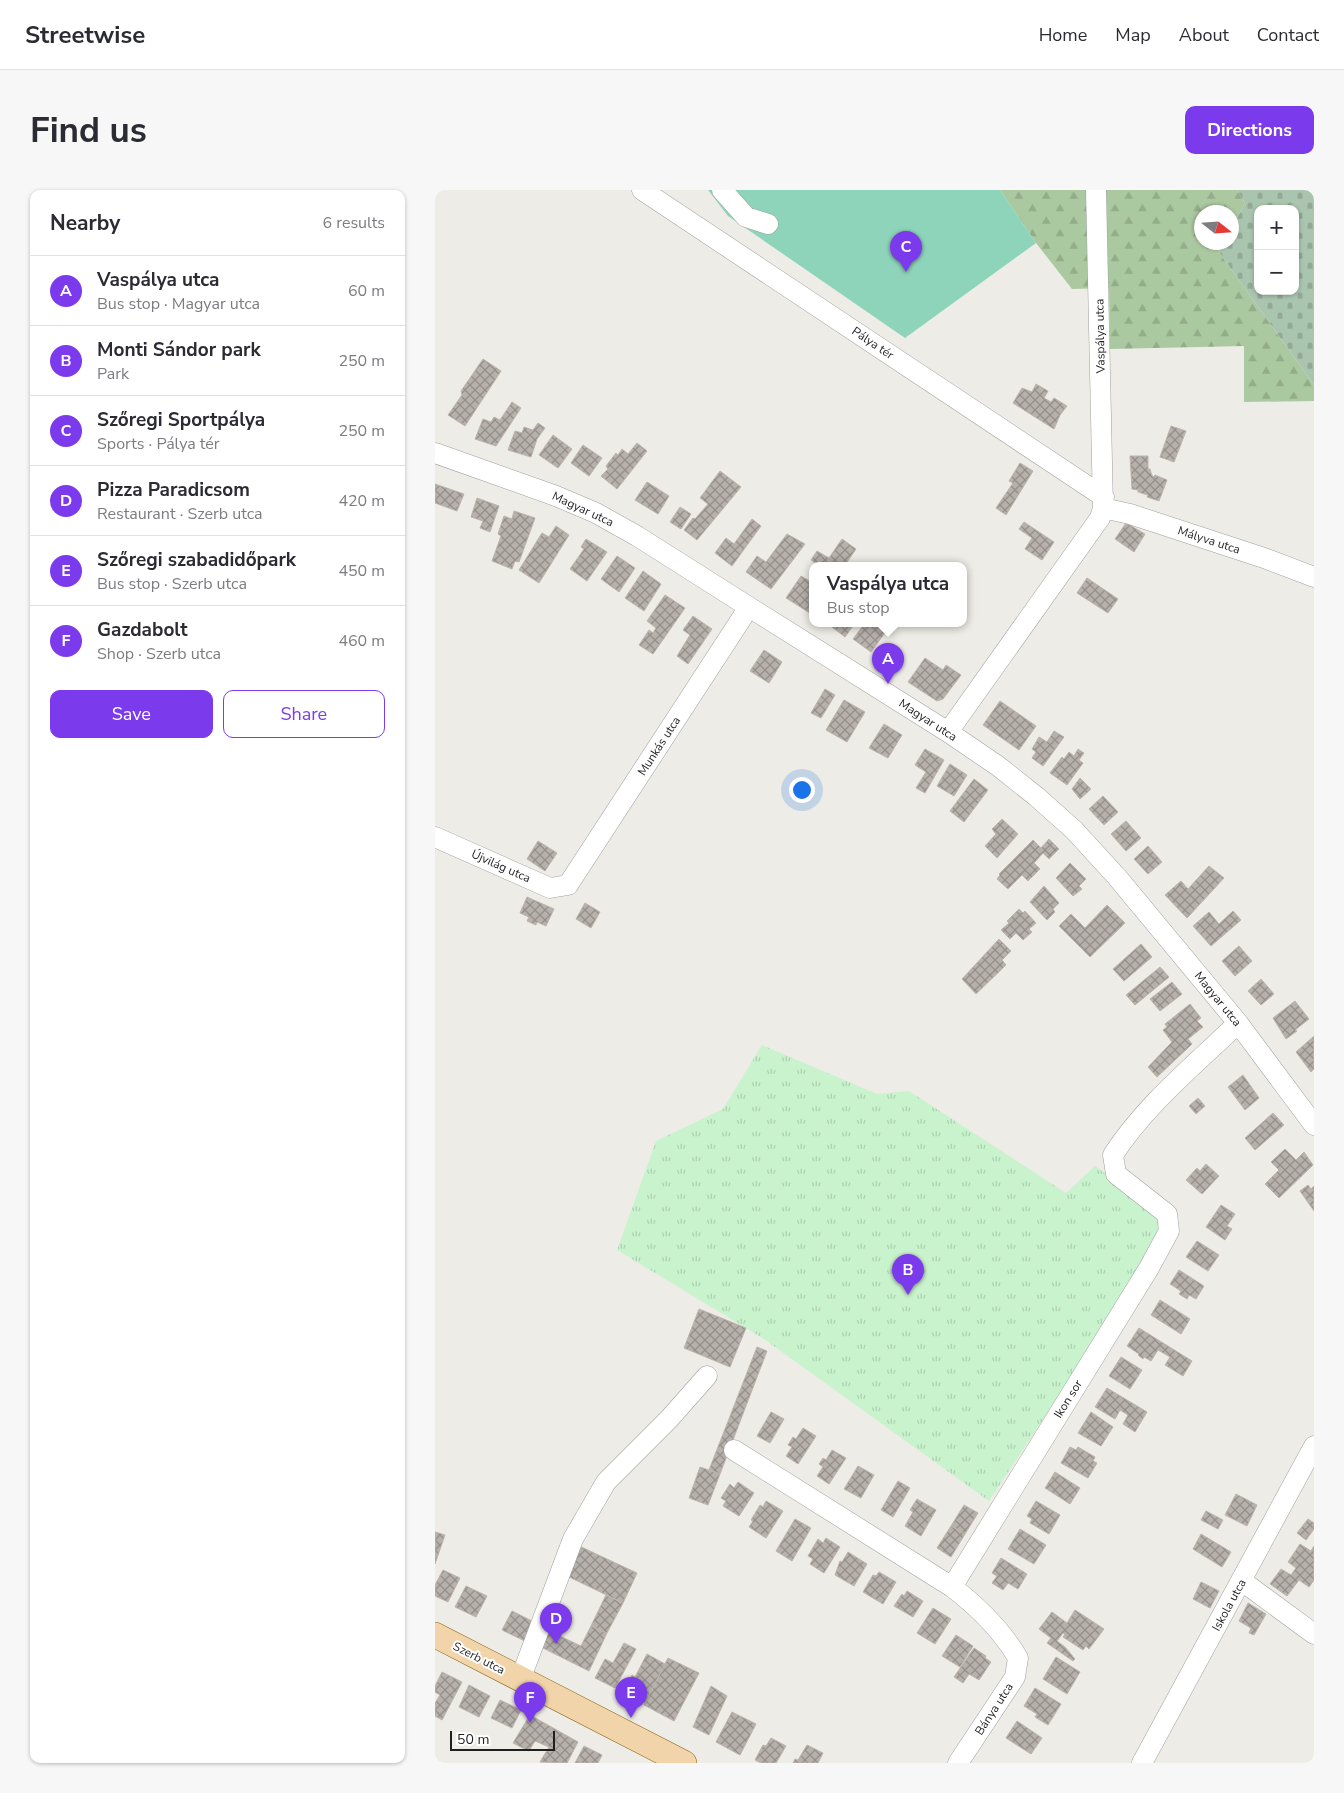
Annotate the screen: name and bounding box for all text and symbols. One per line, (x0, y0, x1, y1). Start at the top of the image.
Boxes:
text: Streetwise (25, 19, 145, 51)
text: Home (1039, 23, 1087, 47)
text: Map (1115, 23, 1151, 47)
text: About (1179, 23, 1229, 47)
text: Contact (1257, 23, 1319, 47)
button: Directions (1185, 106, 1314, 154)
text: Find us (30, 107, 147, 154)
north arrow (1194, 205, 1239, 250)
map controls (1254, 205, 1299, 295)
button: + (1254, 205, 1299, 250)
text: Nearby (50, 209, 120, 237)
text: 6 results (323, 212, 385, 234)
pin: C (890, 231, 922, 272)
button: − (1254, 250, 1299, 295)
text: Vaspálya utca (97, 267, 220, 293)
text: A (60, 280, 72, 302)
text: 60 m (348, 280, 385, 302)
text: Bus stop · Magyar utca (97, 293, 260, 315)
street label: Vaspálya utca (1091, 299, 1109, 374)
street label: Pálya tér (849, 323, 898, 363)
text: Monti Sándor park (97, 337, 261, 363)
text: B (60, 350, 72, 372)
text: 250 m (338, 350, 385, 372)
text: Park (97, 363, 129, 385)
text: Szőregi Sportpálya (97, 407, 265, 433)
text: C (61, 420, 71, 442)
text: 250 m (338, 420, 385, 442)
text: Sports · Pálya tér (97, 433, 220, 455)
text: Pizza Paradicsom (97, 477, 250, 503)
street label: Magyar utca (550, 488, 616, 530)
text: D (60, 490, 72, 512)
text: 420 m (338, 490, 385, 512)
text: Restaurant · Szerb utca (97, 503, 262, 525)
street label: Mályva utca (1176, 522, 1242, 558)
text: Szőregi szabadidőpark (97, 547, 296, 573)
text: E (61, 560, 71, 582)
text: 450 m (338, 560, 385, 582)
popup (809, 562, 967, 627)
text: Vaspálya utca (827, 571, 949, 597)
text: Bus stop · Szerb utca (97, 573, 247, 595)
text: Bus stop (827, 597, 890, 619)
text: Gazdabolt (97, 617, 187, 643)
text: F (62, 630, 71, 652)
text: 460 m (338, 630, 385, 652)
text: Shop · Szerb utca (97, 643, 221, 665)
pin: A (872, 643, 904, 684)
button: Save (50, 690, 213, 738)
button: Share (223, 690, 385, 738)
street label: Magyar utca (896, 695, 960, 745)
street label: Munkás utca (634, 713, 684, 779)
your location (789, 777, 815, 803)
street label: Újvilág utca (469, 846, 533, 886)
street label: Magyar utca (1191, 968, 1245, 1030)
pin: B (892, 1254, 924, 1295)
street label: Ikon sor (1050, 1376, 1086, 1421)
street label: Iskola utca (1208, 1576, 1250, 1634)
pin: D (540, 1603, 572, 1644)
street label: Szerb utca (450, 1638, 508, 1678)
pin: E (615, 1677, 647, 1718)
street label: Bánya utca (971, 1680, 1017, 1738)
pin: F (514, 1682, 546, 1723)
scale bar (450, 1728, 555, 1751)
text: 50 m (457, 1730, 489, 1749)

